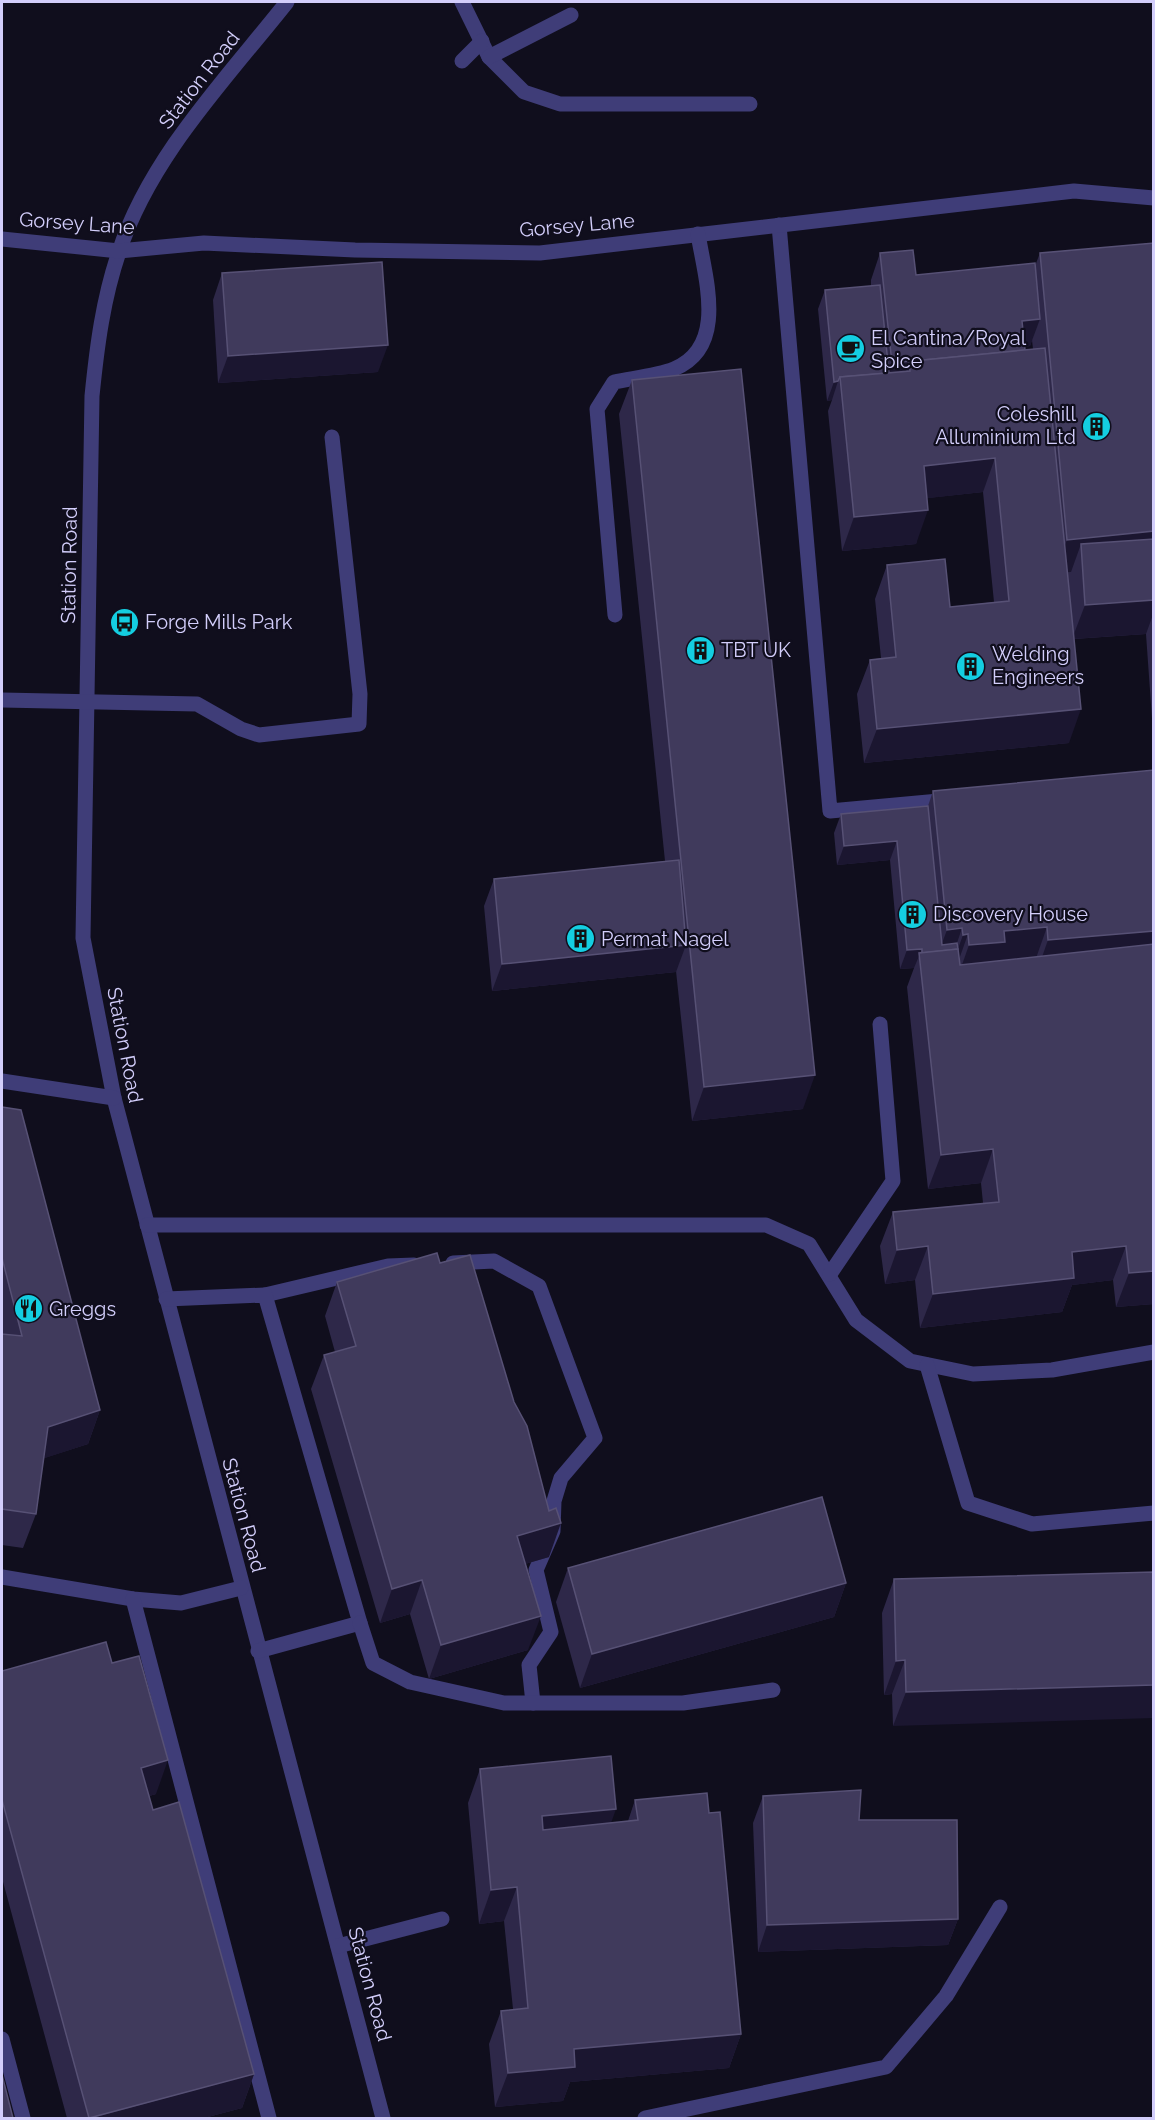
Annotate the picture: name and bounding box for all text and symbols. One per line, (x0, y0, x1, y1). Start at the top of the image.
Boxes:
street label: Station Road (153, 26, 245, 134)
street label: Gorsey Lane (18, 207, 136, 239)
street label: Gorsey Lane (518, 208, 636, 242)
place label: El Cantina/Royal Spice (871, 326, 1027, 373)
cafe icon: El Cantina/Royal Spice (834, 333, 866, 365)
place label: Coleshill Alluminium Ltd (935, 402, 1077, 449)
building icon: Coleshill Alluminium Ltd (1081, 410, 1113, 442)
street label: Station Road (56, 506, 82, 624)
bus stop icon: Forge Mills Park (108, 606, 140, 638)
place label: Forge Mills Park (145, 610, 293, 634)
building icon: TBT UK (684, 634, 716, 666)
place label: TBT UK (721, 638, 791, 662)
place label: Welding Engineers (992, 642, 1084, 689)
building icon: Welding Engineers (955, 650, 987, 682)
building icon: Discovery House (896, 898, 928, 930)
place label: Discovery House (933, 902, 1088, 926)
building icon: Permat Nagel (564, 923, 596, 955)
place label: Permat Nagel (601, 927, 729, 951)
street label: Station Road (102, 985, 148, 1105)
restaurant icon: Greggs (12, 1293, 44, 1325)
place label: Greggs (49, 1297, 116, 1321)
street label: Station Road (217, 1455, 271, 1575)
street label: Station Road (343, 1924, 397, 2044)

